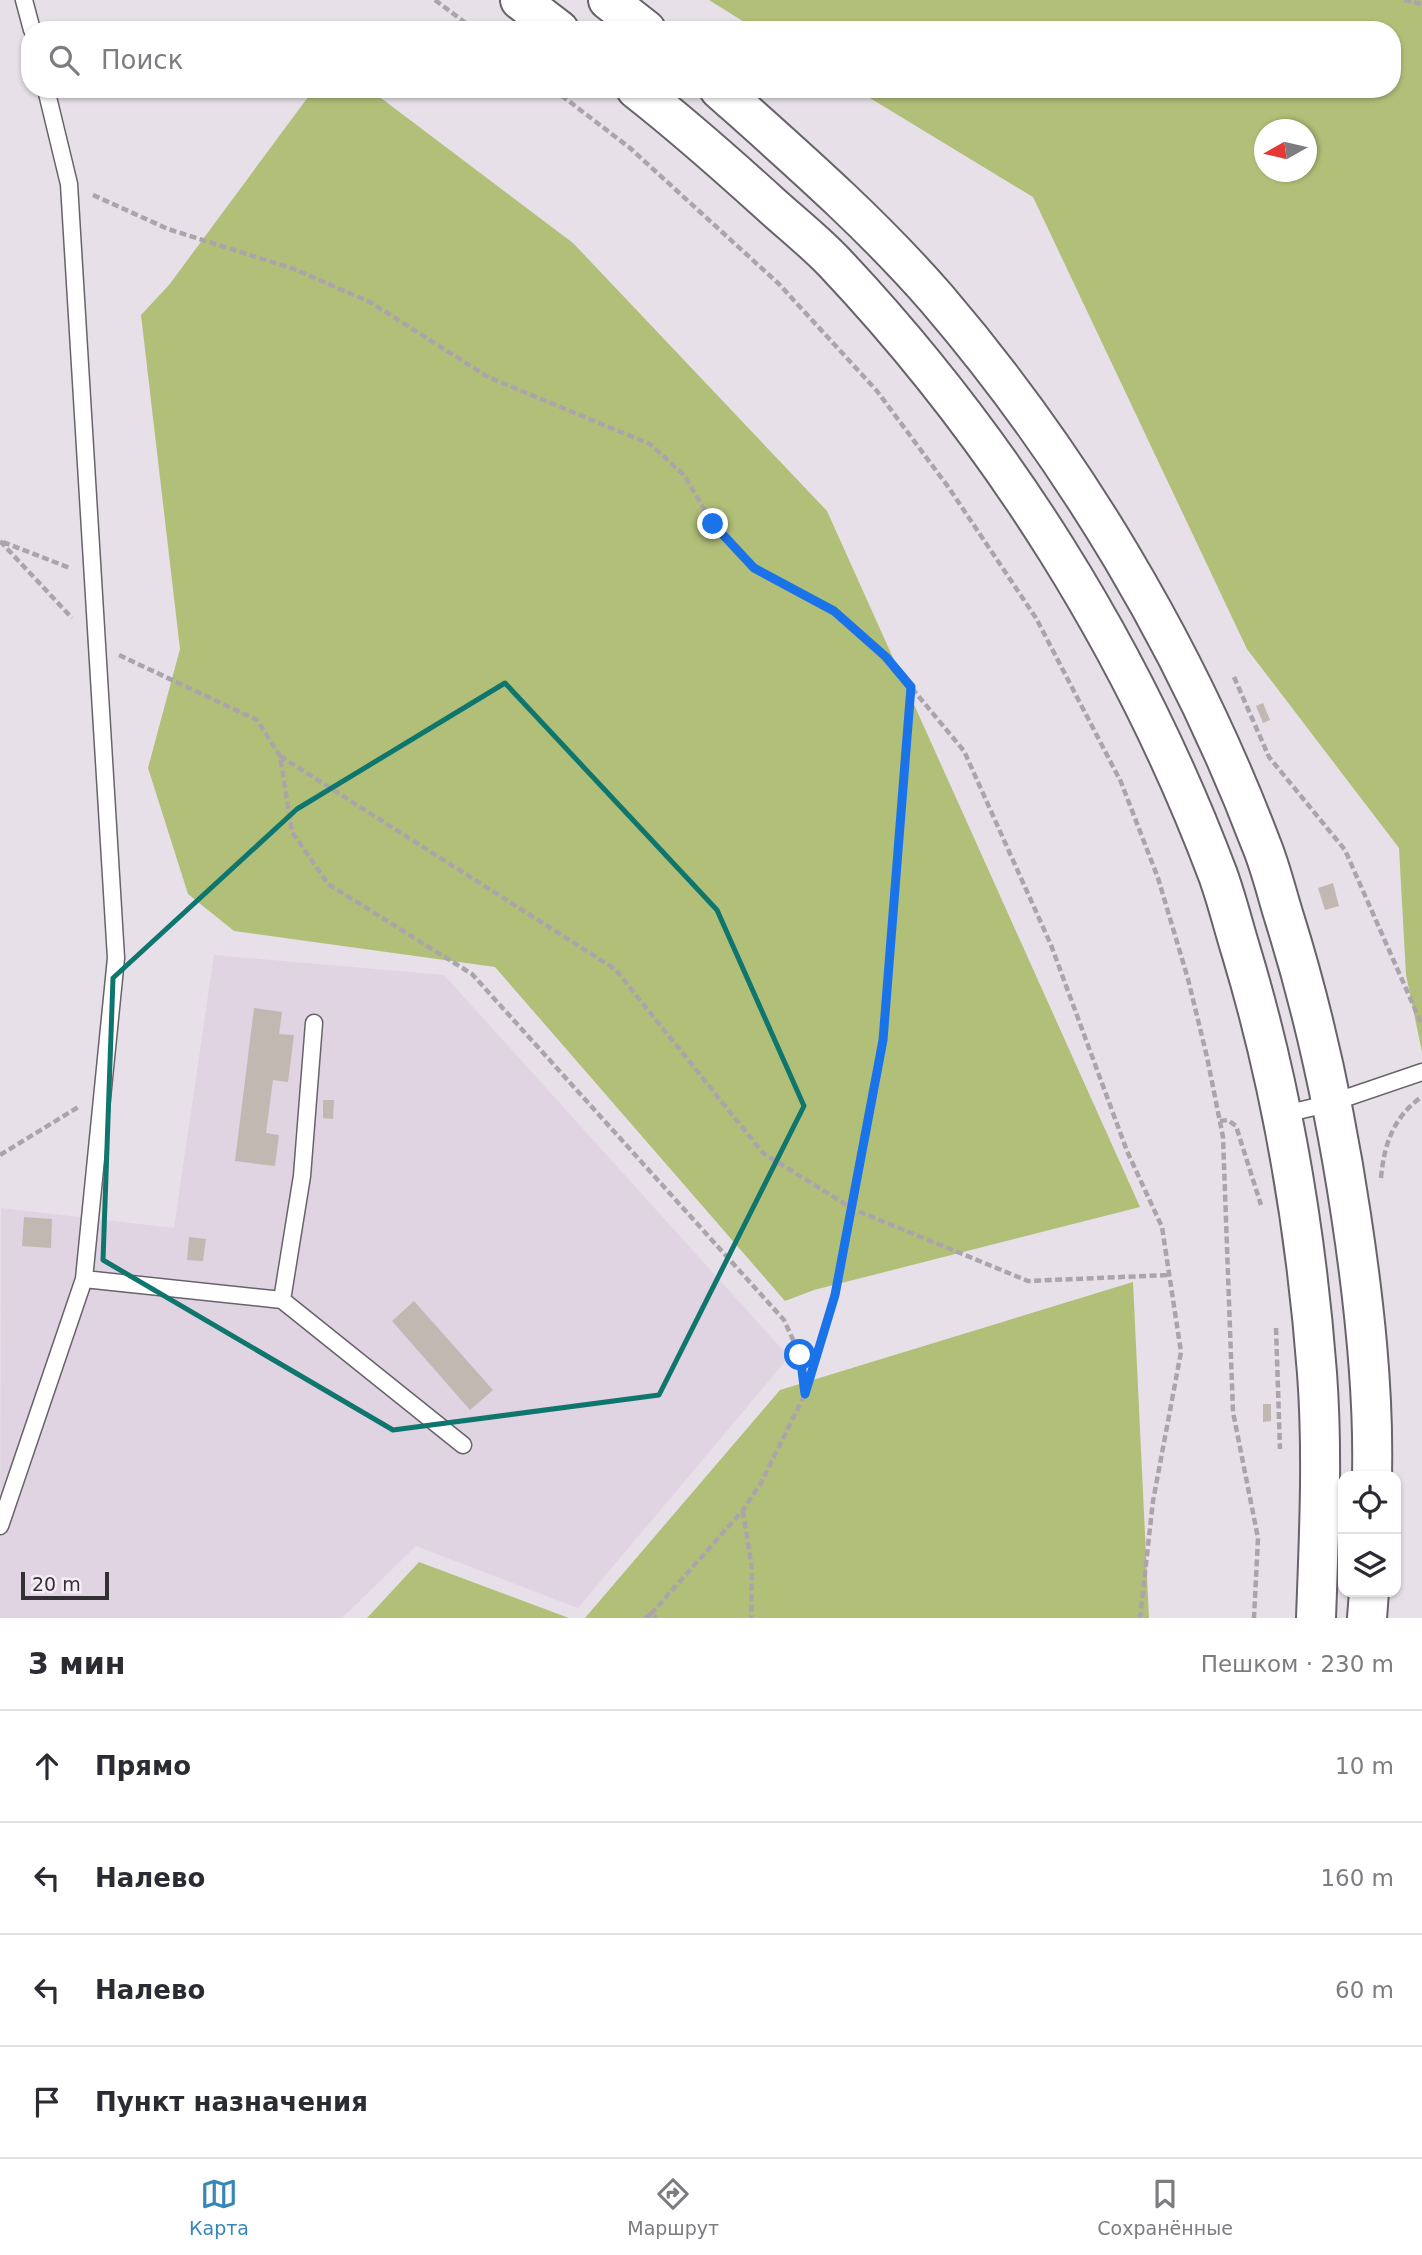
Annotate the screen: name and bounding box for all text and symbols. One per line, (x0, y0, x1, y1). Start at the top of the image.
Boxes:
search box (21, 21, 1401, 98)
icon: search (45, 41, 83, 79)
text: Поиск (101, 45, 183, 75)
north arrow (1254, 119, 1317, 182)
route end (697, 508, 728, 539)
route start (784, 1339, 815, 1370)
map controls (1338, 1471, 1401, 1597)
button: locate (1338, 1471, 1401, 1534)
button: layers (1338, 1534, 1401, 1597)
scale bar (21, 1569, 108, 1601)
text: 20 m (32, 1573, 81, 1595)
text: 3 мин (28, 1646, 126, 1681)
text: Пешком · 230 m (1201, 1651, 1394, 1677)
icon: ahead (28, 1747, 66, 1785)
text: Прямо (95, 1751, 191, 1781)
text: 10 m (1335, 1753, 1394, 1779)
icon: left (28, 1859, 66, 1897)
text: Налево (95, 1863, 205, 1893)
text: 160 m (1320, 1865, 1394, 1891)
icon: left (28, 1971, 66, 2009)
text: Налево (95, 1975, 205, 2005)
text: 60 m (1335, 1977, 1394, 2003)
icon: arrive (28, 2083, 66, 2121)
text: Пункт назначения (95, 2087, 368, 2117)
tab: Карта (189, 2175, 249, 2239)
tab: Маршрут (627, 2175, 719, 2239)
tab: Сохранённые (1097, 2175, 1233, 2239)

